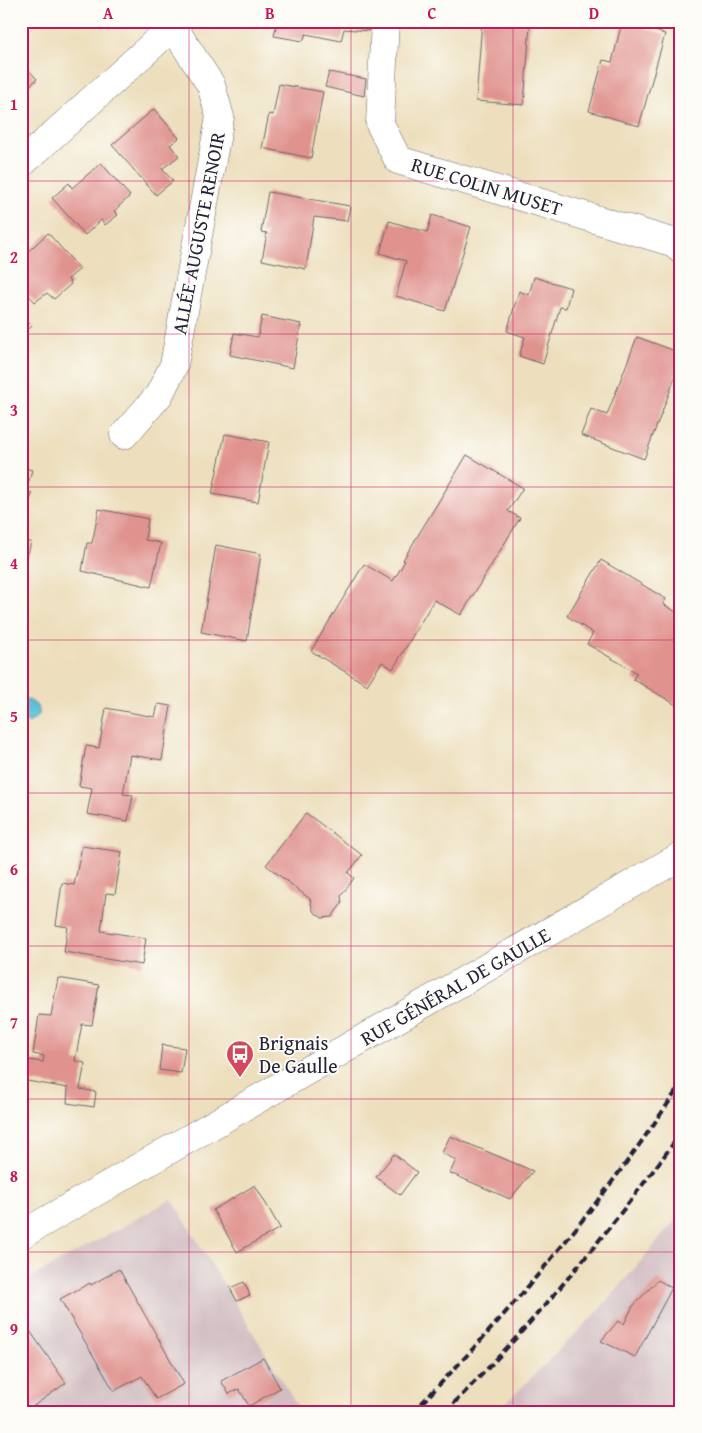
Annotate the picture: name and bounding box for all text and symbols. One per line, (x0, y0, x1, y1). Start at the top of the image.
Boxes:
text: A (103, 1, 114, 25)
text: B (265, 1, 275, 25)
text: C (427, 1, 437, 25)
text: D (589, 1, 599, 25)
text: 1 (10, 92, 18, 116)
street label: ALLÉE AUGUSTE RENOIR (164, 129, 232, 337)
street label: RUE COLIN MUSET (408, 149, 566, 223)
text: 2 (10, 245, 18, 269)
text: 3 (10, 398, 18, 422)
text: 4 (10, 551, 18, 575)
text: 5 (10, 704, 18, 728)
text: 6 (10, 857, 18, 881)
street label: RUE GÉNÉRAL DE GAULLE (355, 920, 555, 1052)
text: 7 (10, 1010, 18, 1034)
place label: Brignais De Gaulle (259, 1028, 338, 1080)
bus stop icon: Brignais De Gaulle (225, 1039, 255, 1078)
text: 8 (10, 1164, 18, 1188)
text: 9 (10, 1317, 18, 1341)

